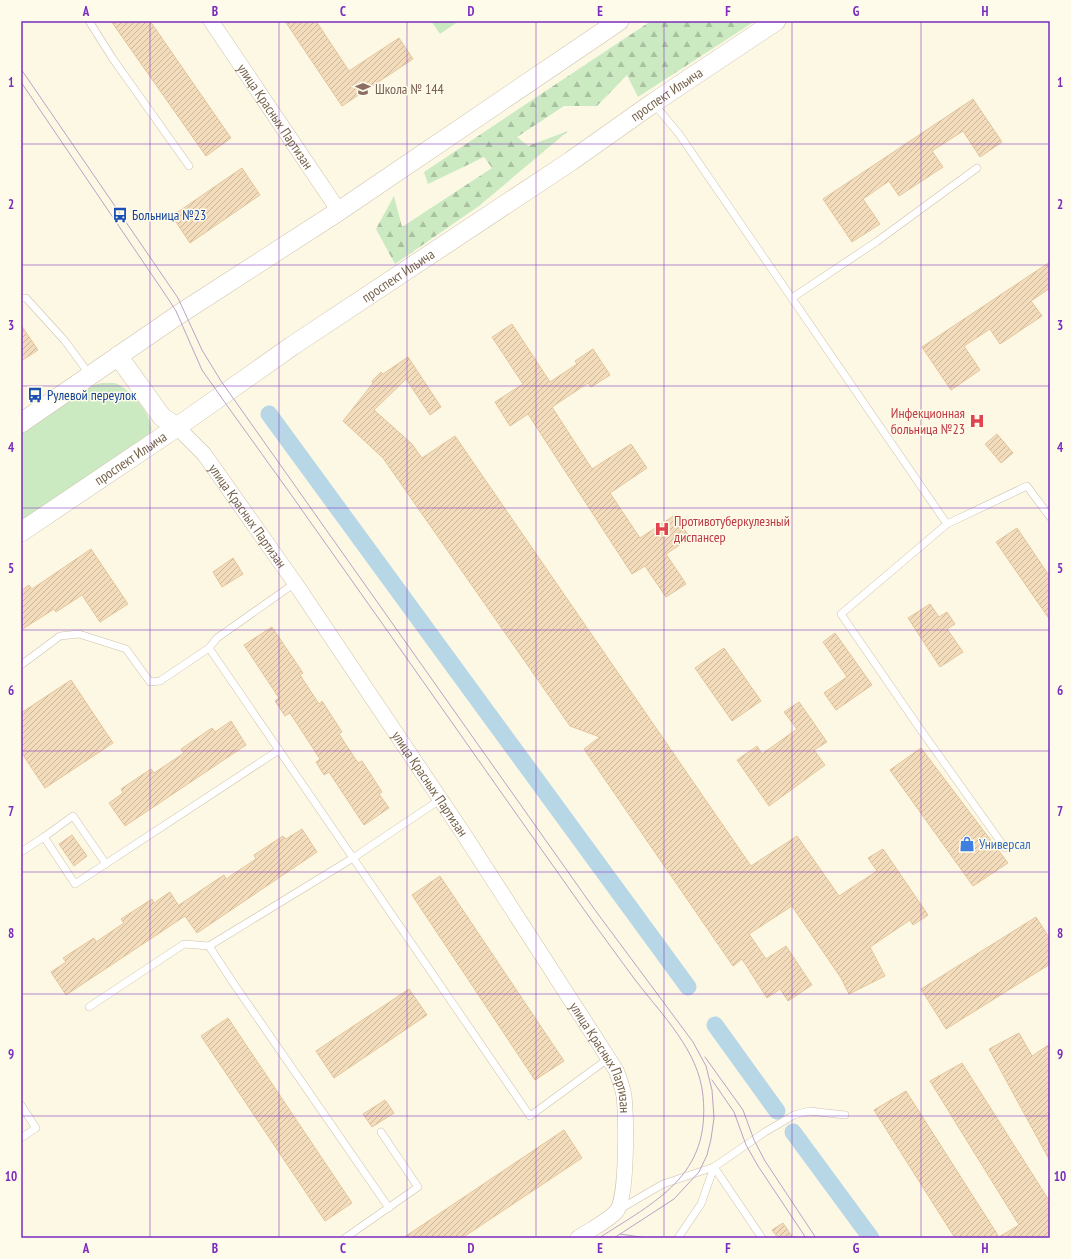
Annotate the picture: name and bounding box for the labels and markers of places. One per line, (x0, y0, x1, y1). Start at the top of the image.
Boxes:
school or university icon: Школа № 144 (354, 80, 372, 98)
place label: Школа № 144 (375, 80, 445, 98)
bus stop icon: Больница №23 (111, 206, 129, 224)
place label: Больница №23 (132, 206, 206, 224)
bus stop icon: Рулевой переулок (26, 386, 44, 404)
place label: Рулевой переулок (47, 386, 137, 404)
place label: Инфекционная больница №23 (891, 404, 965, 438)
hospital icon: Инфекционная больница №23 (968, 412, 986, 430)
place label: Противотуберкулезный диспансер (674, 512, 790, 546)
hospital icon: Противотуберкулезный диспансер (653, 520, 671, 538)
shop icon: Универсал (958, 835, 976, 853)
place label: Универсал (979, 835, 1031, 853)

